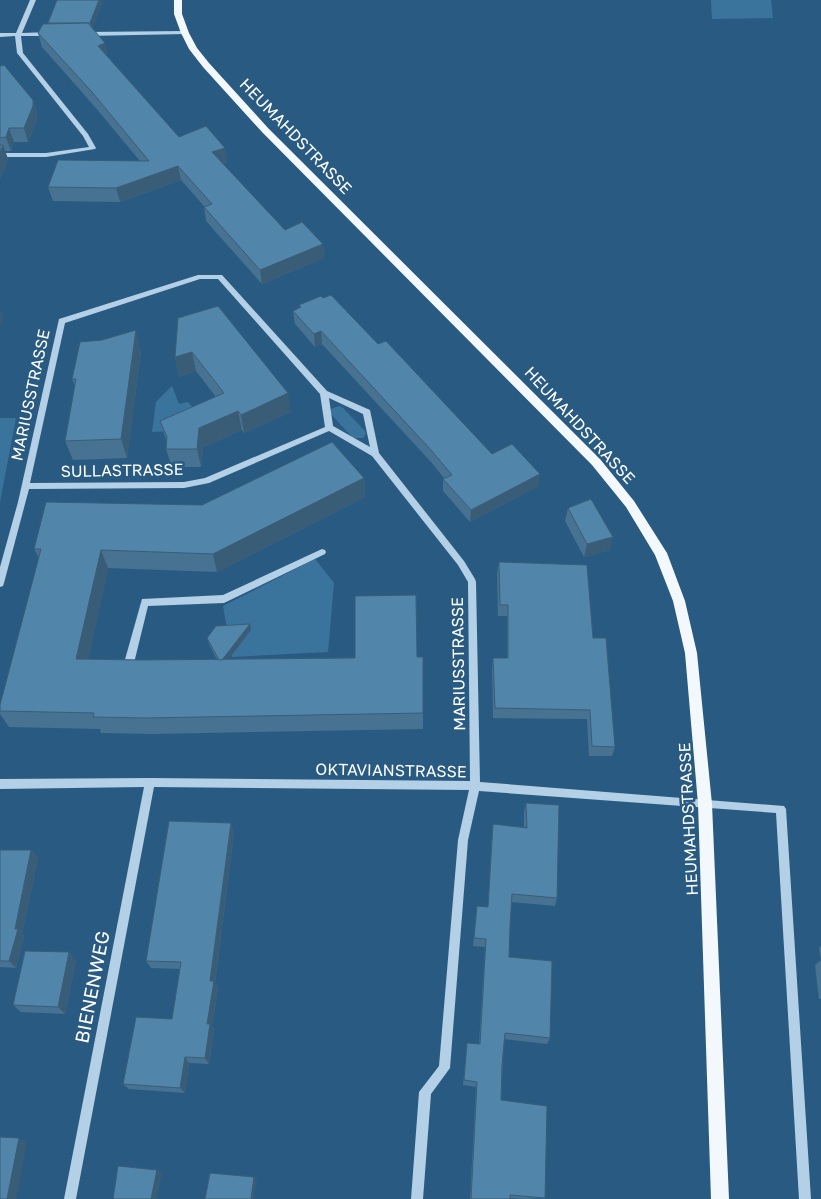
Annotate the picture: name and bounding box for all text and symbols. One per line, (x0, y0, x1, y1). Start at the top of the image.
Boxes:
street label: HEUMAHDSTRASSE (236, 74, 356, 198)
street label: MARIUSSTRASSE (6, 327, 54, 463)
street label: HEUMAHDSTRASSE (520, 362, 640, 488)
street label: SULLASTRASSE (60, 459, 184, 481)
street label: MARIUSSTRASSE (447, 597, 469, 731)
street label: HEUMAHDSTRASSE (674, 742, 702, 896)
street label: OKTAVIANSTRASSE (315, 759, 467, 781)
street label: BIENENWEG (69, 929, 114, 1045)

